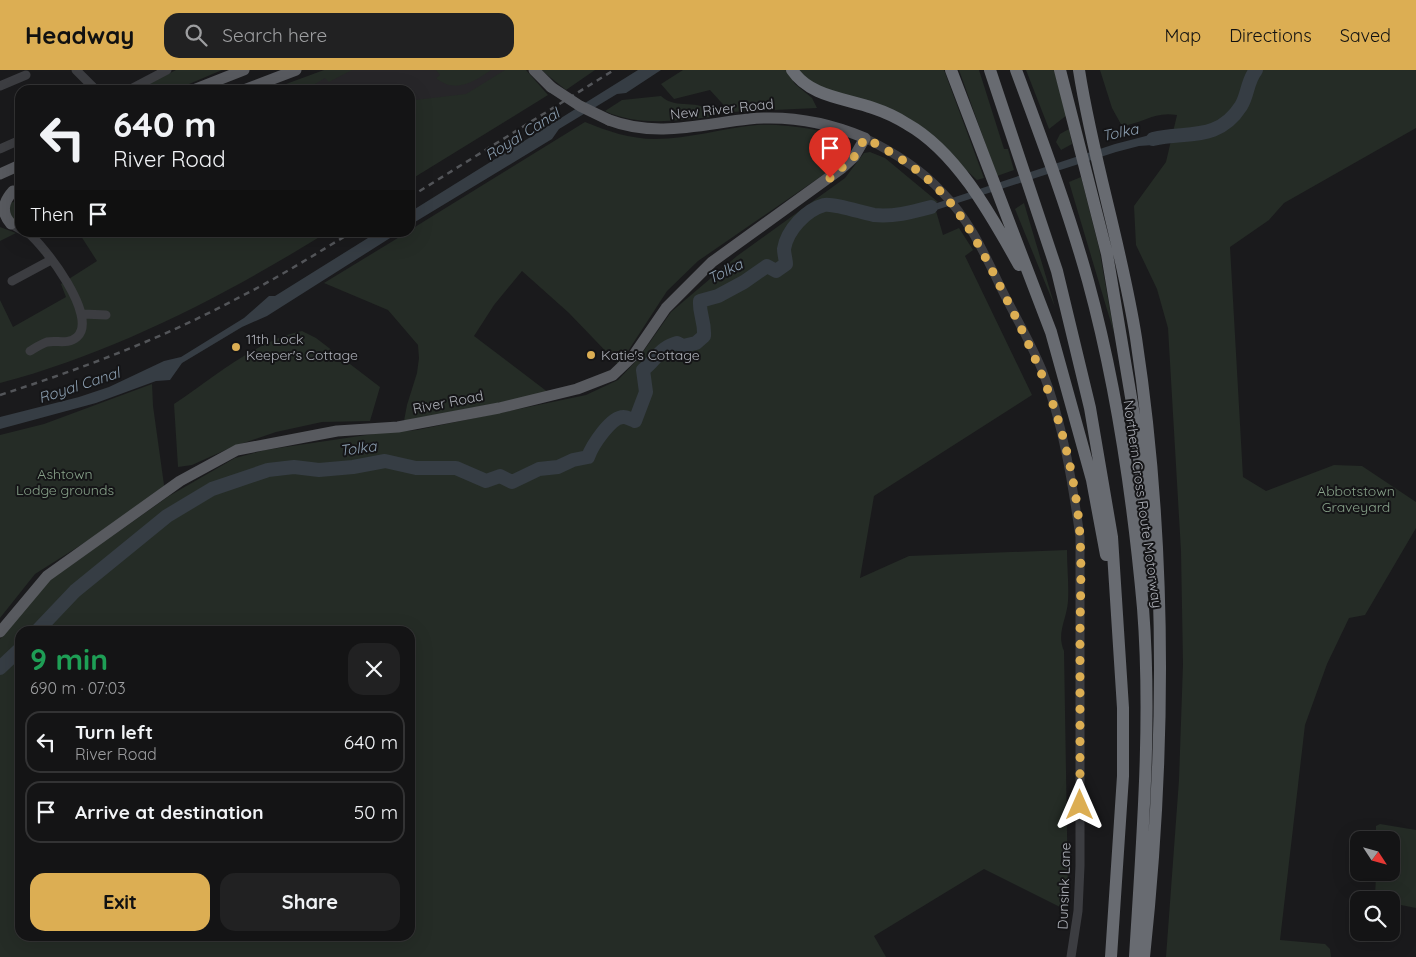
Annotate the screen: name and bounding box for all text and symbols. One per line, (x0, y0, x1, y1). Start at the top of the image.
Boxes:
search box (164, 13, 514, 58)
text: Headway (25, 20, 134, 50)
icon: search (182, 21, 210, 49)
text: Search here (222, 23, 327, 47)
text: Map (1164, 24, 1201, 47)
text: Directions (1229, 24, 1312, 47)
text: Saved (1340, 24, 1391, 47)
street label: New River Road (669, 95, 775, 123)
text: 640 m (113, 102, 217, 146)
water label: Royal Canal (481, 103, 564, 164)
icon: left (30, 105, 95, 170)
water label: Tolka (1100, 119, 1141, 145)
pin (809, 127, 851, 178)
icon: arrive (816, 134, 844, 162)
text: River Road (113, 145, 225, 173)
icon: arrive (84, 200, 112, 228)
text: Then (30, 202, 74, 226)
water label: Tolka (704, 254, 747, 288)
place label: 11th Lock Keeper's Cottage (246, 330, 358, 364)
marker: 11th Lock Keeper's Cottage (230, 341, 242, 353)
place label: Katie's Cottage (601, 346, 700, 364)
marker: Katie's Cottage (585, 349, 597, 361)
water label: Royal Canal (36, 362, 123, 407)
street label: River Road (411, 386, 485, 418)
street label: Northern Cross Route Motorway (1119, 399, 1167, 609)
water label: Tolka (338, 436, 378, 460)
park label: Ashtown Lodge grounds (16, 465, 114, 499)
park label: Abbotstown Graveyard (1317, 482, 1395, 516)
text: 9 min (30, 640, 108, 678)
button: close (348, 643, 400, 695)
text: 690 m · 07:03 (30, 678, 126, 698)
text: Turn left (75, 720, 153, 744)
icon: left (32, 728, 60, 756)
text: 640 m (344, 730, 398, 754)
text: River Road (75, 744, 157, 764)
position arrow (1053, 778, 1105, 830)
icon: arrive (32, 798, 60, 826)
text: Arrive at destination (75, 800, 264, 824)
text: 50 m (354, 800, 398, 824)
north arrow (1350, 831, 1400, 881)
map controls (1350, 831, 1400, 941)
street label: Dunsink Lane (1053, 842, 1075, 930)
button: Exit (30, 873, 210, 931)
button: Share (220, 873, 400, 931)
button: search (1350, 891, 1400, 941)

